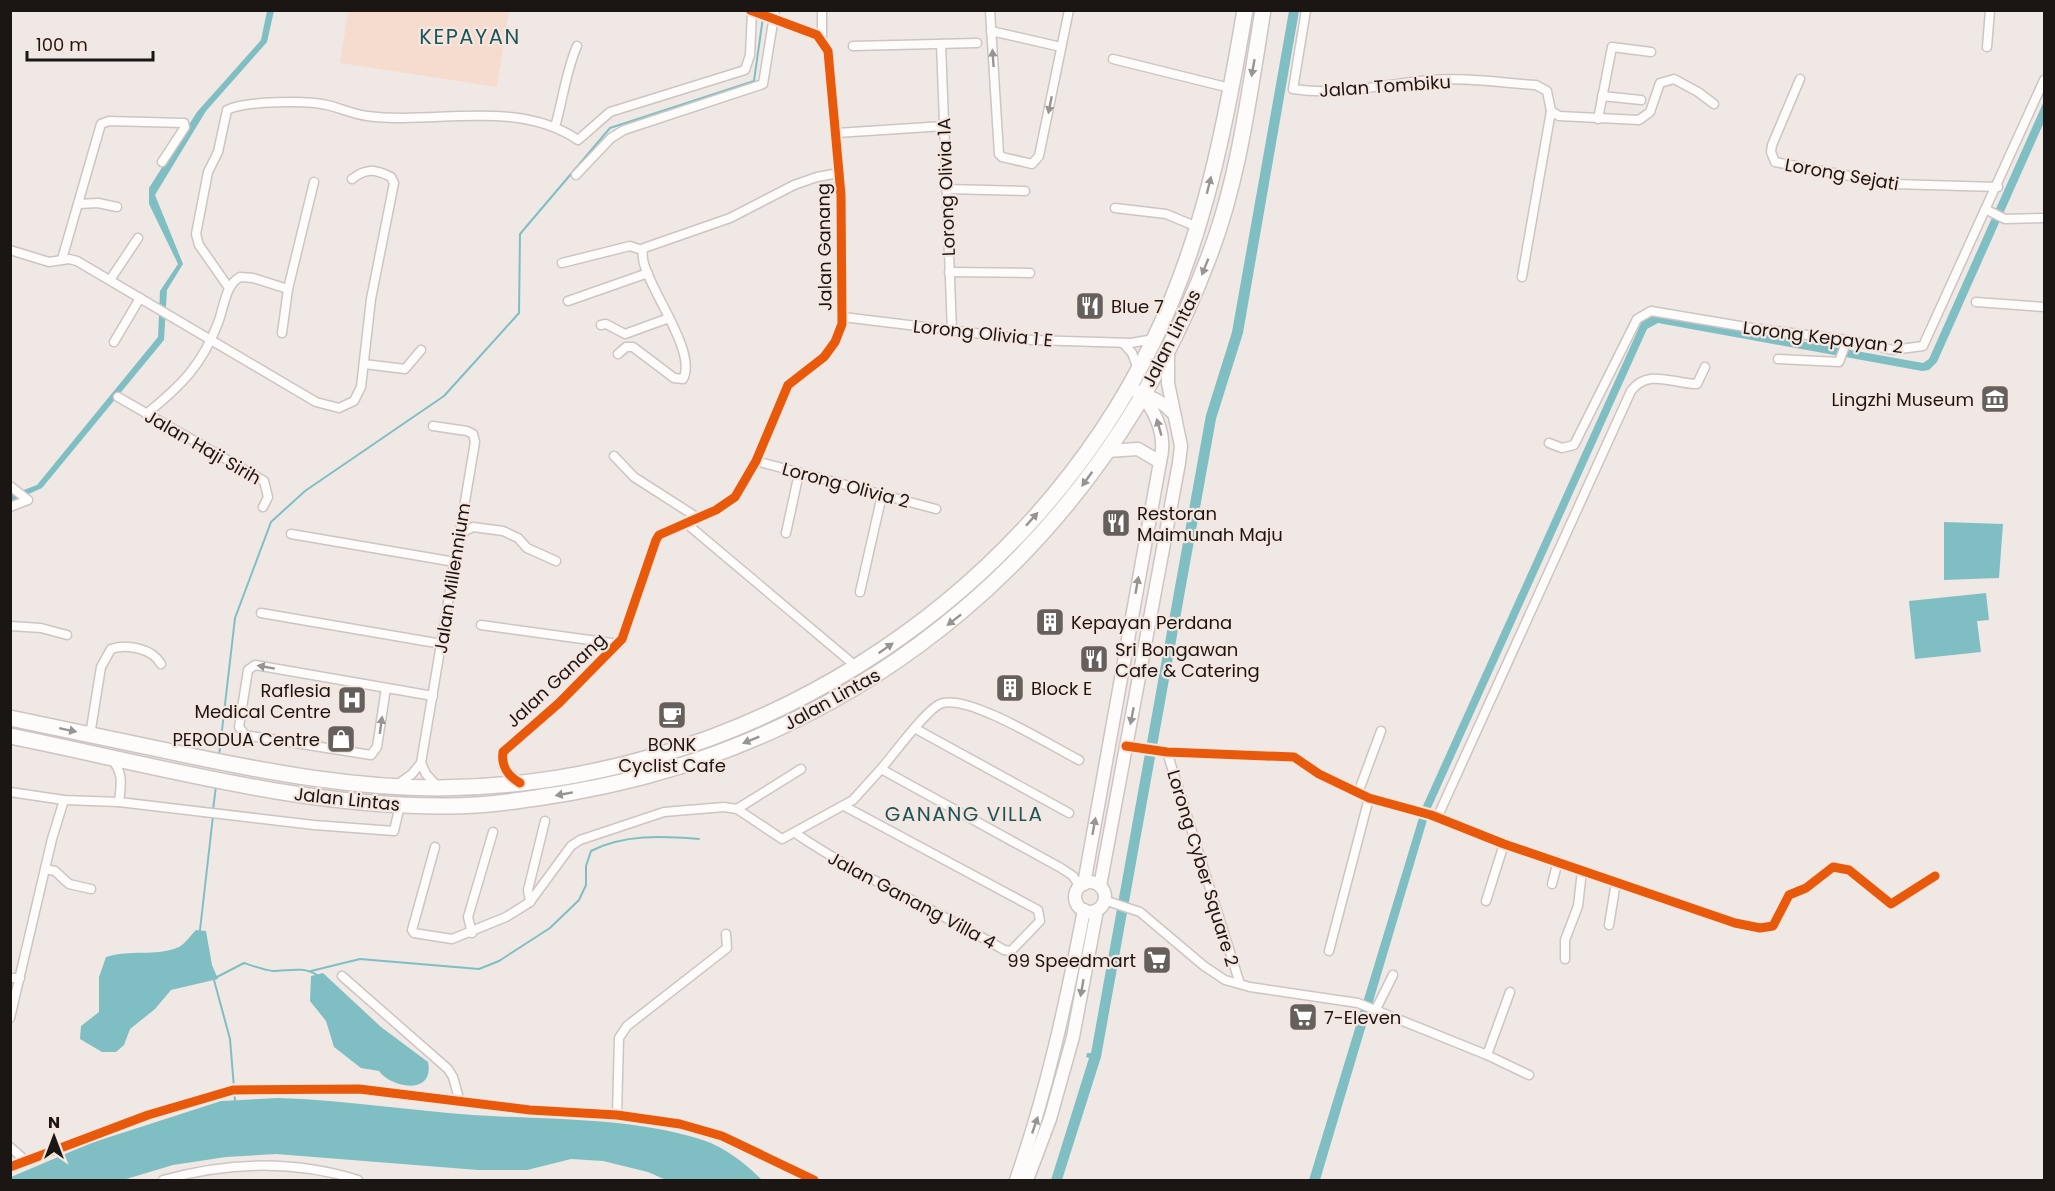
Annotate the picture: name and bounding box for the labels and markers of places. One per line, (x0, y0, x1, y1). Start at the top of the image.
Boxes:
restaurant icon: Blue 7 (1074, 290, 1106, 322)
place label: Blue 7 (1111, 294, 1164, 319)
museum icon: Lingzhi Museum (1979, 383, 2011, 415)
place label: Lingzhi Museum (1832, 387, 1974, 412)
place label: Restoran Maimunah Maju (1137, 501, 1283, 547)
restaurant icon: Restoran Maimunah Maju (1100, 507, 1132, 539)
building icon: Kepayan Perdana (1034, 606, 1066, 638)
place label: Kepayan Perdana (1071, 610, 1232, 635)
place label: Sri Bongawan Cafe & Catering (1115, 637, 1260, 683)
restaurant icon: Sri Bongawan Cafe & Catering (1078, 643, 1110, 675)
building icon: Block E (994, 672, 1026, 704)
place label: Block E (1031, 676, 1092, 701)
place label: Raflesia Medical Centre (194, 678, 331, 724)
hospital icon: Raflesia Medical Centre (336, 684, 368, 716)
cafe icon: BONK Cyclist Cafe (656, 699, 688, 731)
shop icon: PERODUA Centre (325, 723, 357, 755)
place label: PERODUA Centre (172, 727, 320, 752)
place label: BONK Cyclist Cafe (618, 732, 726, 778)
supermarket icon: 99 Speedmart (1141, 944, 1173, 976)
place label: 99 Speedmart (1007, 948, 1136, 973)
supermarket icon: 7-Eleven (1287, 1001, 1319, 1033)
place label: 7-Eleven (1324, 1005, 1401, 1030)

